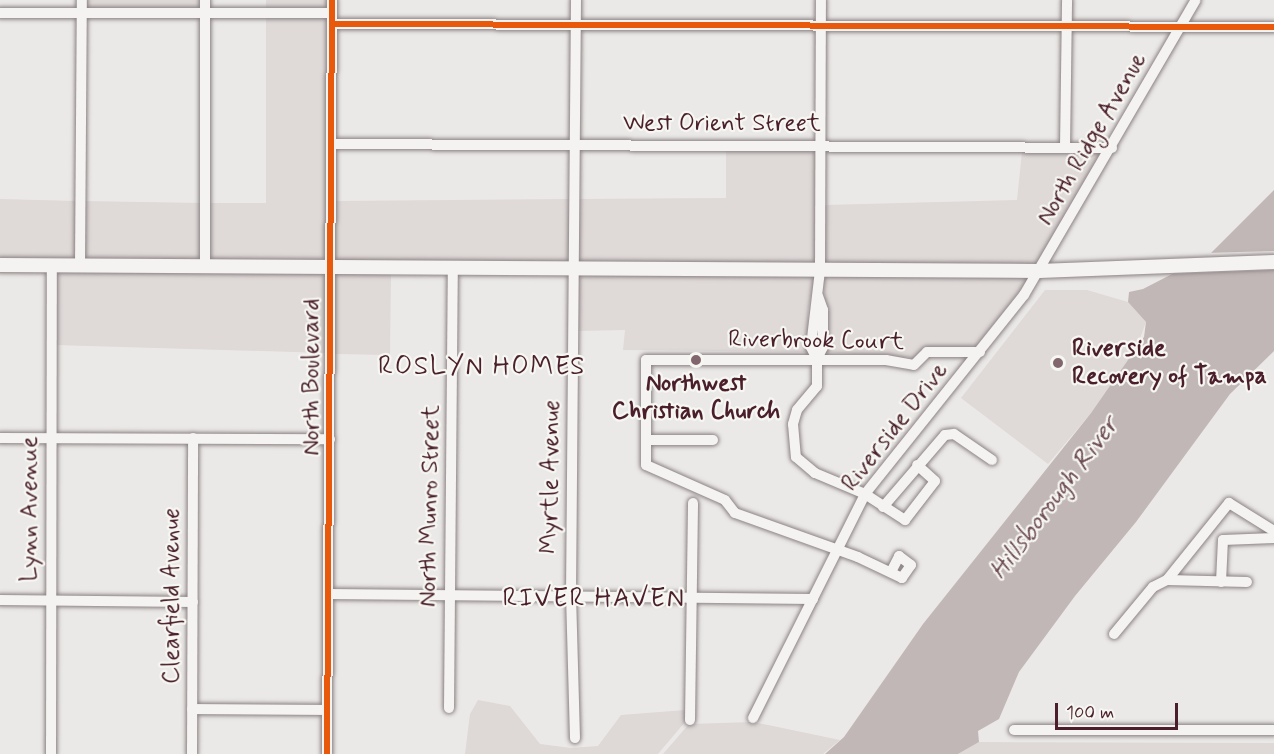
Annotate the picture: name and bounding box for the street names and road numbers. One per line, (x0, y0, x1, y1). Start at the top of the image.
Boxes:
street label: North Ridge Avenue (1030, 46, 1154, 232)
street label: West Orient Street (623, 110, 821, 138)
street label: North Boulevard (298, 298, 326, 456)
street label: Riverbrook Court (730, 325, 902, 357)
street label: Riverside Drive (837, 358, 953, 496)
street label: Myrtle Avenue (535, 398, 567, 556)
street label: North Munro Street (414, 405, 446, 607)
street label: Lynn Avenue (16, 440, 44, 578)
street label: Clearfield Avenue (158, 505, 186, 687)

